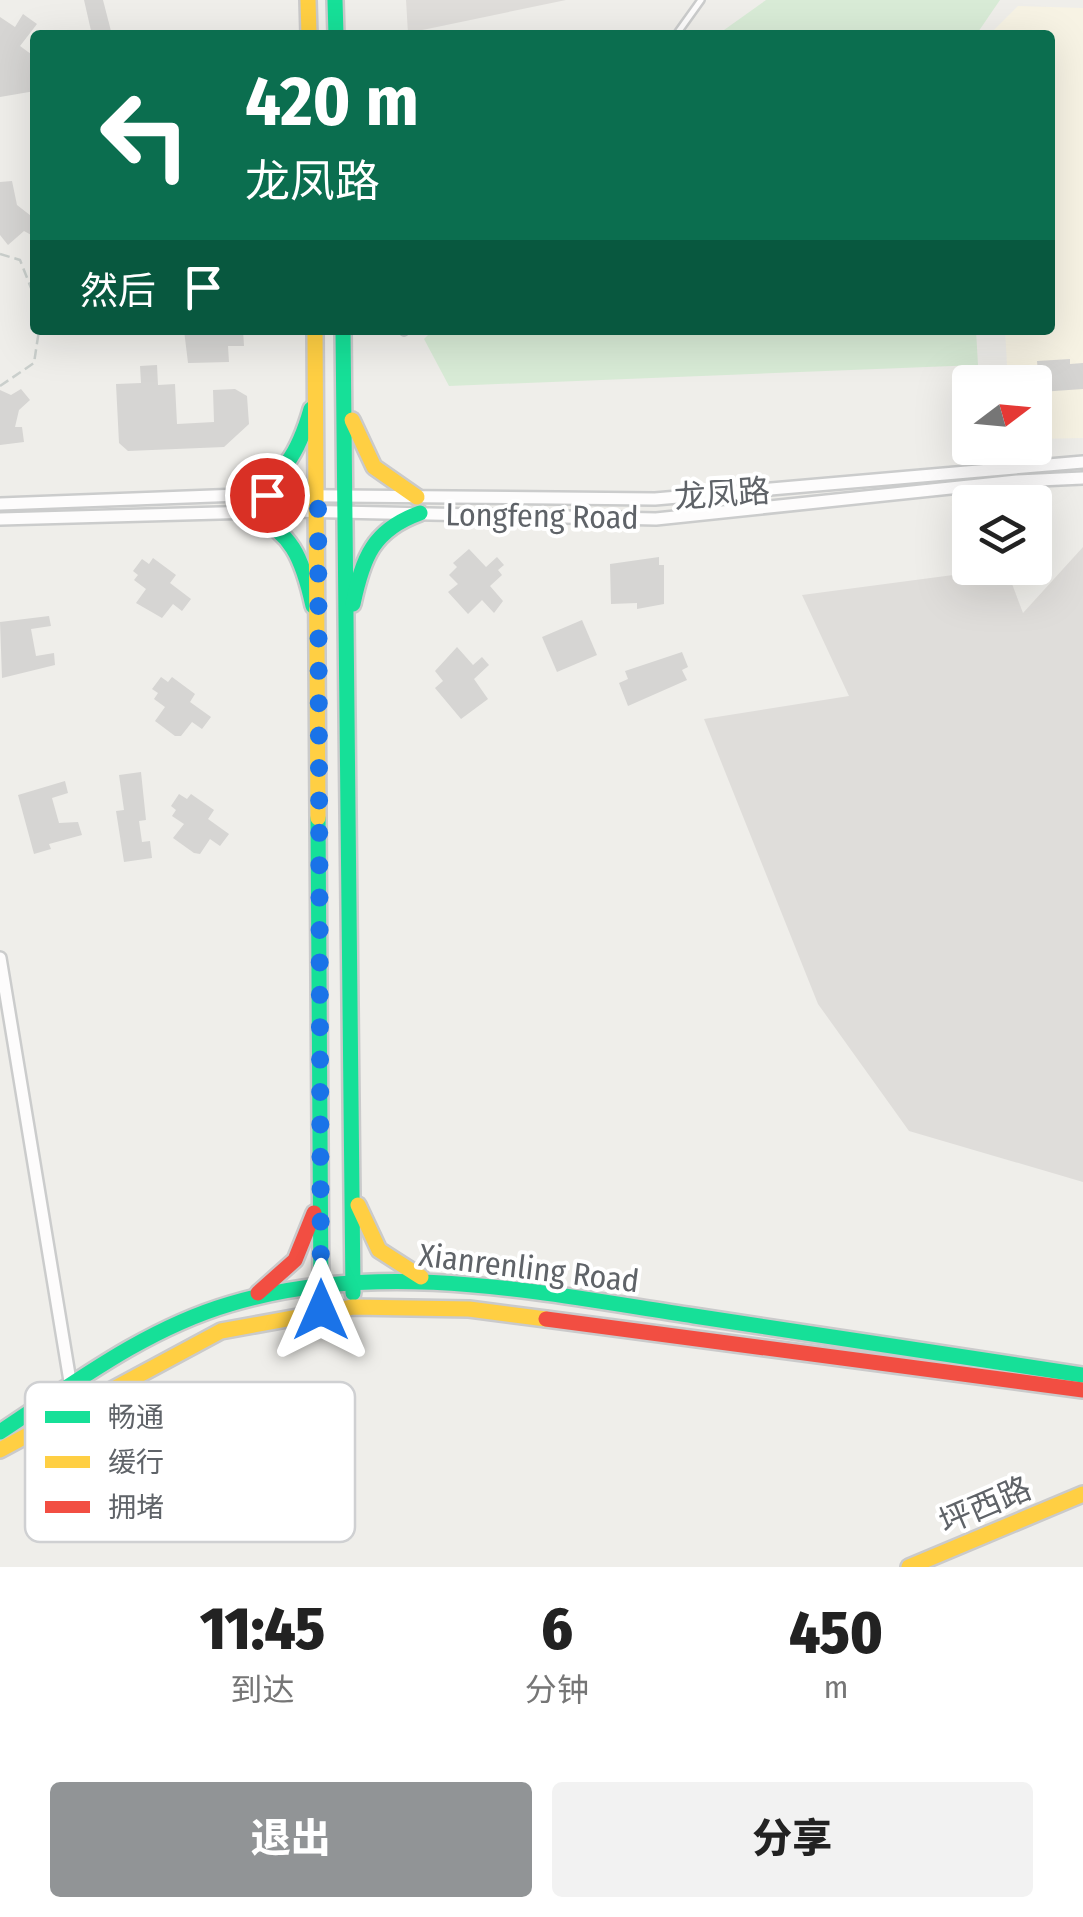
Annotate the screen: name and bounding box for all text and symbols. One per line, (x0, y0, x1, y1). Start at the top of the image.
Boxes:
text: 420 m (245, 60, 419, 144)
icon: left (80, 70, 210, 200)
text: 龙凤路 (245, 155, 380, 209)
icon: arrive (176, 260, 231, 315)
text: 然后 (80, 268, 156, 314)
north arrow (952, 365, 1052, 465)
map controls (952, 365, 1052, 585)
pin (225, 453, 310, 538)
icon: arrive (240, 468, 295, 523)
street label: 龙凤路 (673, 472, 771, 516)
button: layers (952, 485, 1052, 585)
street label: Longfeng Road (445, 495, 639, 537)
street label: Xianrenling Road (417, 1236, 641, 1300)
position arrow (269, 1258, 373, 1362)
legend (25, 1382, 355, 1542)
text: 畅通 (108, 1401, 164, 1434)
text: 缓行 (108, 1446, 164, 1479)
street label: 坪西路 (933, 1469, 1037, 1541)
text: 拥堵 (108, 1491, 164, 1524)
text: 11:45 (200, 1593, 325, 1665)
text: 6 (541, 1593, 573, 1665)
text: 450 (789, 1597, 883, 1669)
text: m (824, 1668, 848, 1706)
text: 到达 (231, 1671, 295, 1709)
text: 分钟 (525, 1671, 589, 1709)
button: 退出 (50, 1782, 532, 1897)
button: 分享 (552, 1782, 1033, 1897)

